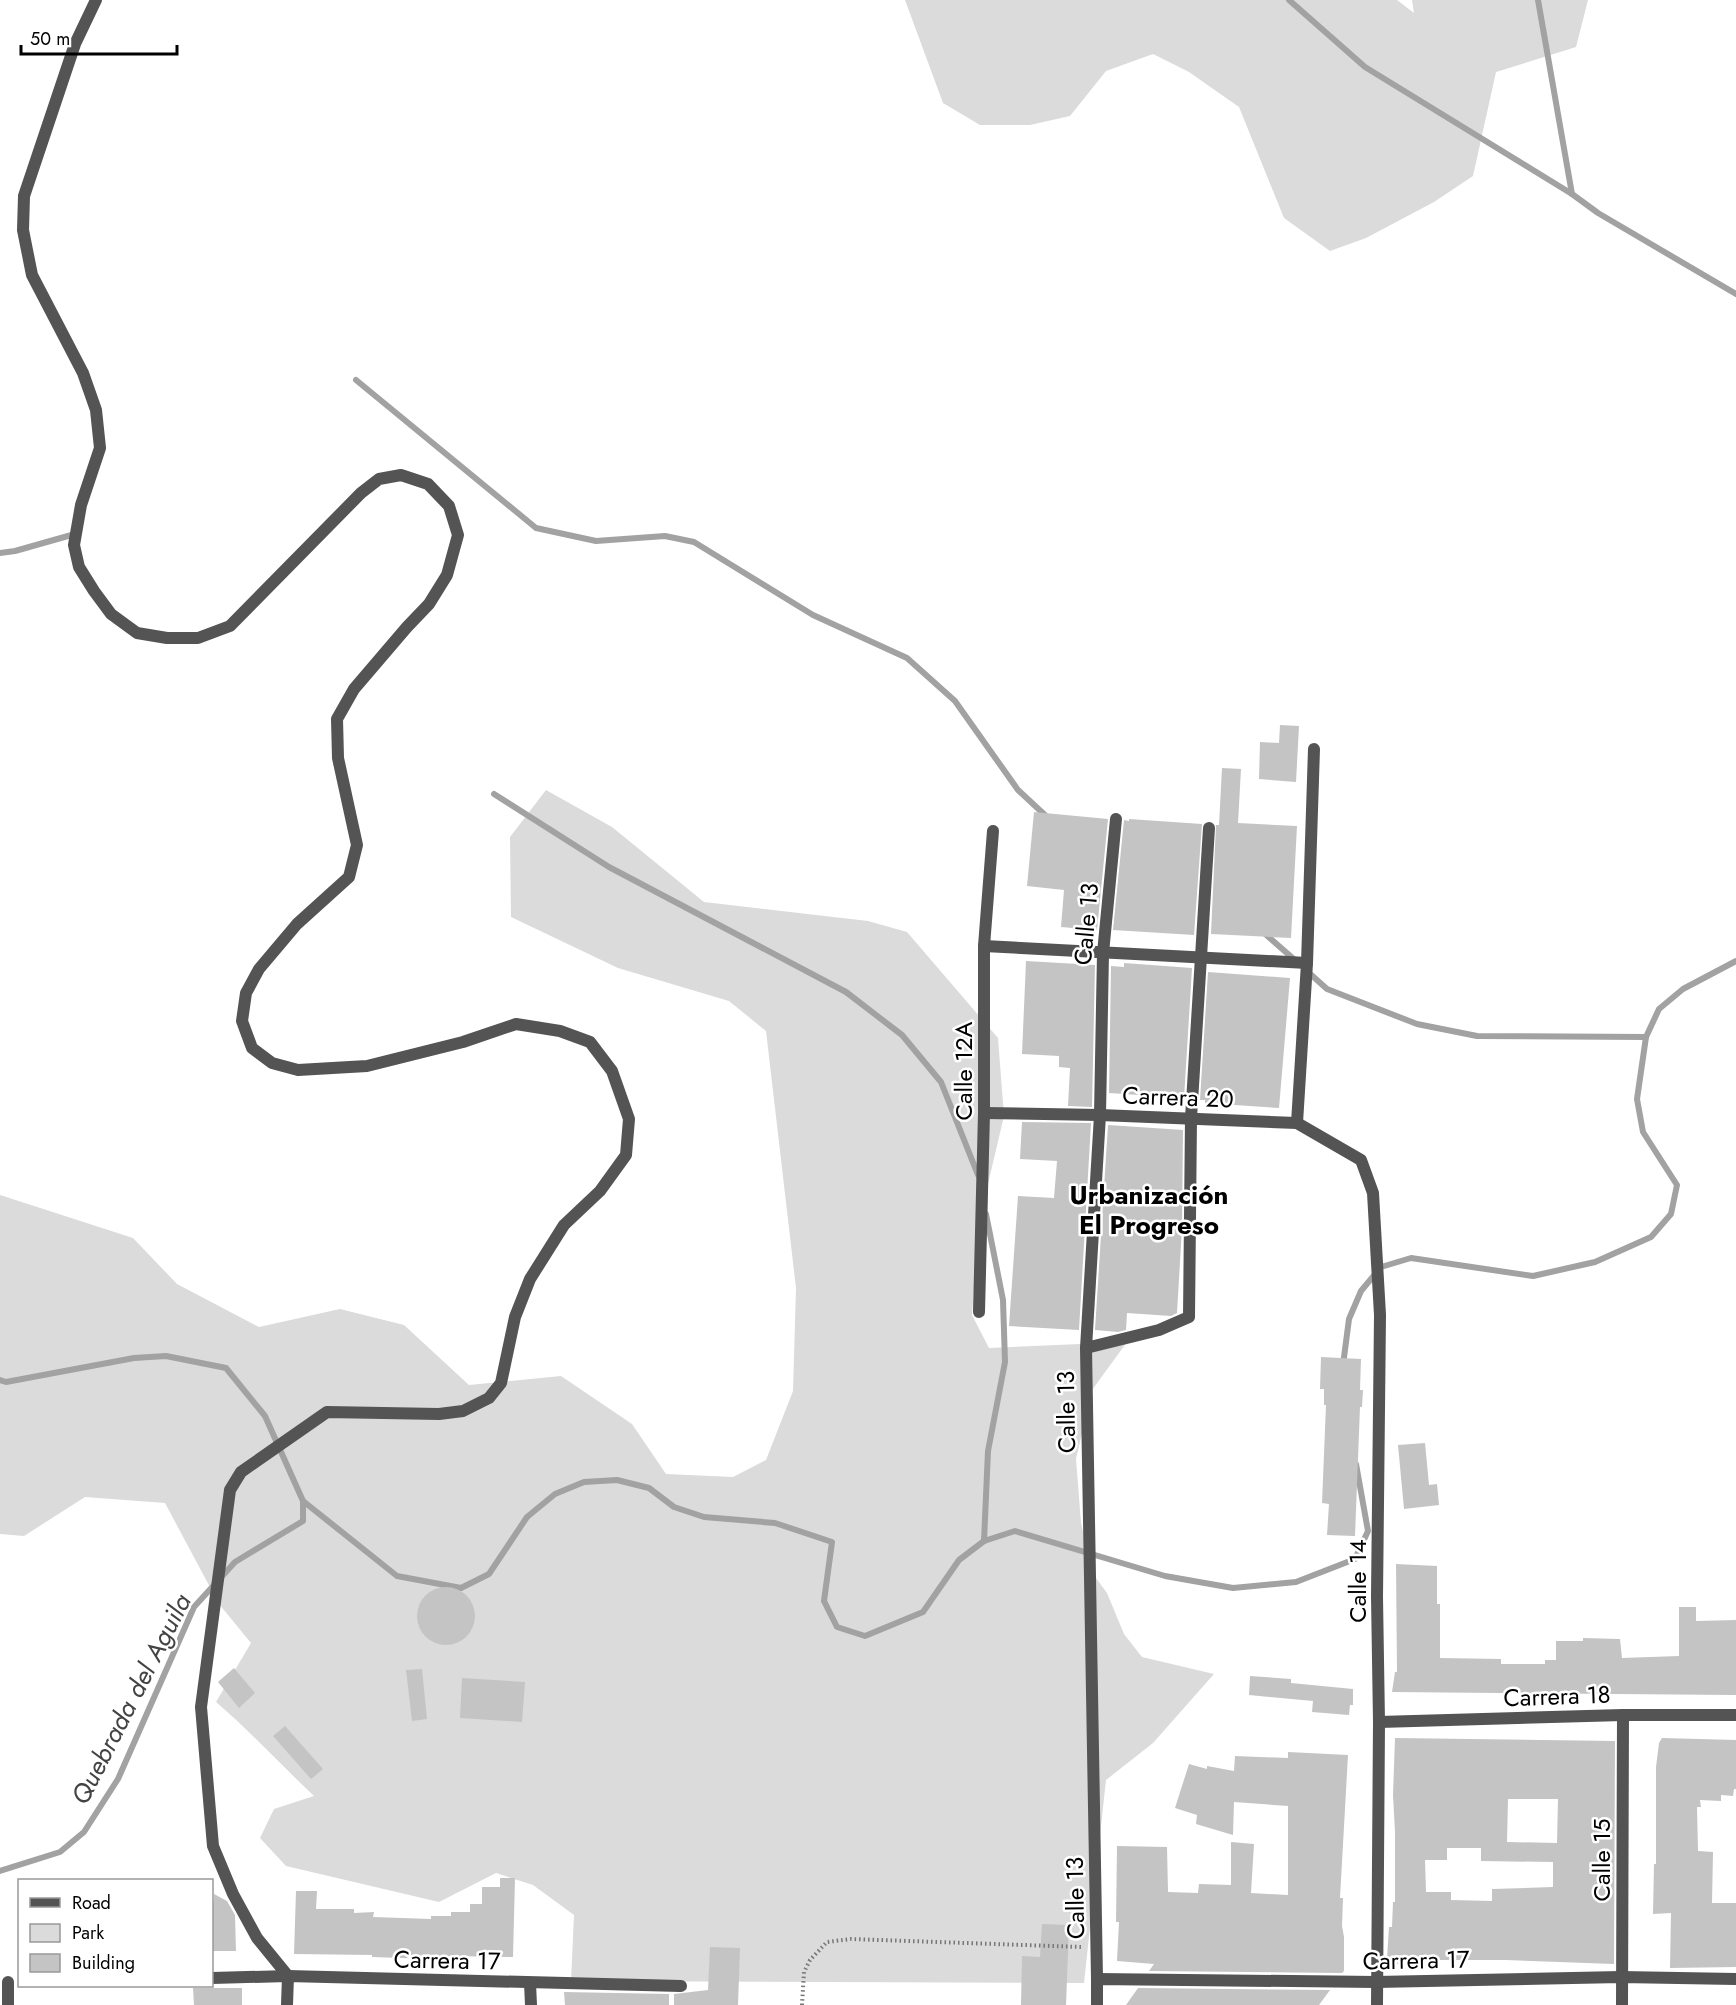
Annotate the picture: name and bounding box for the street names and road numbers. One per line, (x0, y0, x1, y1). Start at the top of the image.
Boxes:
street label: Calle 13 (1065, 881, 1107, 967)
street label: Calle 12A (946, 1021, 981, 1120)
street label: Carrera 20 (1122, 1078, 1234, 1116)
street label: Calle 13 (1048, 1370, 1084, 1454)
street label: Calle 14 (1340, 1539, 1375, 1623)
street label: Carrera 18 (1503, 1677, 1611, 1715)
street label: Calle 15 (1584, 1819, 1619, 1901)
street label: Calle 13 (1057, 1856, 1093, 1940)
street label: Carrera 17 (393, 1942, 501, 1978)
street label: Carrera 17 (1362, 1942, 1470, 1978)

